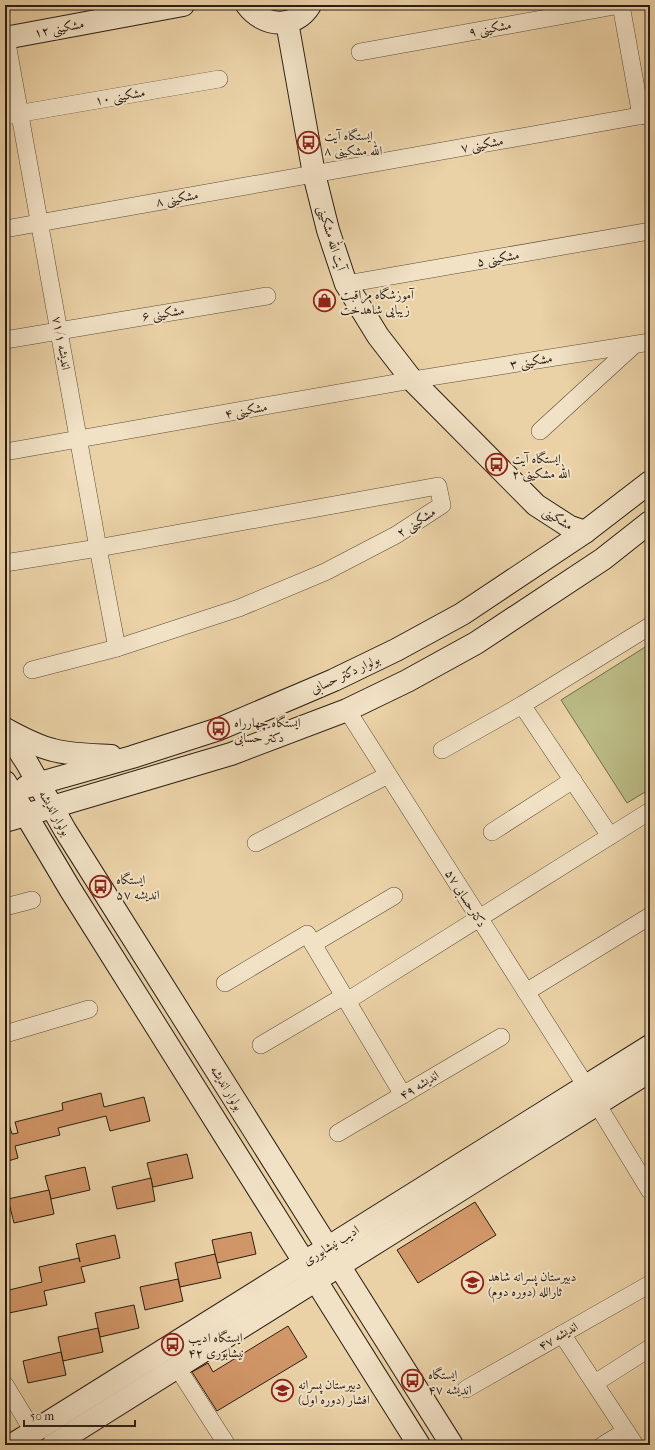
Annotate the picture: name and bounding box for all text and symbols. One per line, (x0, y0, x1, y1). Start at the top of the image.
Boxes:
street label: مشکینی ۱۲ (33, 16, 86, 42)
street label: مشکینی ۹ (467, 17, 513, 41)
street label: مشکینی ۱۰ (94, 84, 147, 110)
place label: ایستگاه آیت الله مشکینی ۸ (324, 127, 382, 160)
bus stop icon: ایستگاه آیت الله مشکینی ۸ (296, 129, 322, 155)
street label: مشکینی ۷ (459, 133, 505, 157)
street label: مشکینی ۸ (154, 187, 200, 211)
street label: آیت الله مشکینی (313, 203, 352, 274)
street label: مشکینی ۵ (475, 247, 521, 271)
place label: آموزشگاه مراقبت زیبایی شاهدخت (340, 286, 415, 318)
shop icon: آموزشگاه مراقبت زیبایی شاهدخت (312, 288, 338, 314)
street label: مشکینی ۶ (141, 302, 186, 326)
street label: اندیشه ۷۱/۱ (50, 315, 74, 371)
street label: مشکینی ۳ (509, 350, 554, 374)
street label: مشکینی ۴ (223, 399, 269, 423)
place label: ایستگاه آیت الله مشکینی ۲ (512, 450, 570, 483)
bus stop icon: ایستگاه آیت الله مشکینی ۲ (484, 452, 510, 478)
street label: مشکینی (539, 503, 576, 535)
street label: مشکینی ۲ (394, 504, 439, 542)
street label: بولوار دکتر حسابی (308, 651, 383, 698)
place label: ایستگاه چهارراه دکتر حسابی (234, 714, 301, 747)
bus stop icon: ایستگاه چهارراه دکتر حسابی (206, 716, 232, 742)
street label: بولوار اندیشه (35, 788, 74, 839)
street label: دکترحسابی ۵۷ (441, 866, 490, 931)
place label: ایستگاه اندیشه ۵۷ (116, 871, 160, 902)
bus stop icon: ایستگاه اندیشه ۵۷ (87, 873, 113, 899)
street label: بولوار اندیشه (207, 1063, 247, 1114)
street label: اندیشه ۴۹ (397, 1067, 442, 1103)
street label: ادیب نیشابوری (300, 1222, 363, 1270)
place label: دبیرستان پسرانه شاهد ثارالله (دوره دوم) (488, 1269, 576, 1303)
school or university icon: دبیرستان پسرانه شاهد ثارالله (دوره دوم) (459, 1270, 485, 1296)
street label: اندیشه ۴۷ (535, 1319, 581, 1353)
place label: ایستگاه ادیب نیشابوری ۴۲ (188, 1329, 244, 1361)
bus stop icon: ایستگاه ادیب نیشابوری ۴۲ (160, 1331, 186, 1357)
place label: ایستگاه اندیشه ۴۷ (428, 1366, 472, 1397)
bus stop icon: ایستگاه اندیشه ۴۷ (399, 1368, 425, 1394)
place label: دبیرستان پسرانه افشار (دوره اول) (298, 1377, 370, 1408)
school or university icon: دبیرستان پسرانه افشار (دوره اول) (269, 1378, 295, 1404)
scale bar (24, 1402, 135, 1428)
text: 50 m (30, 1409, 54, 1423)

